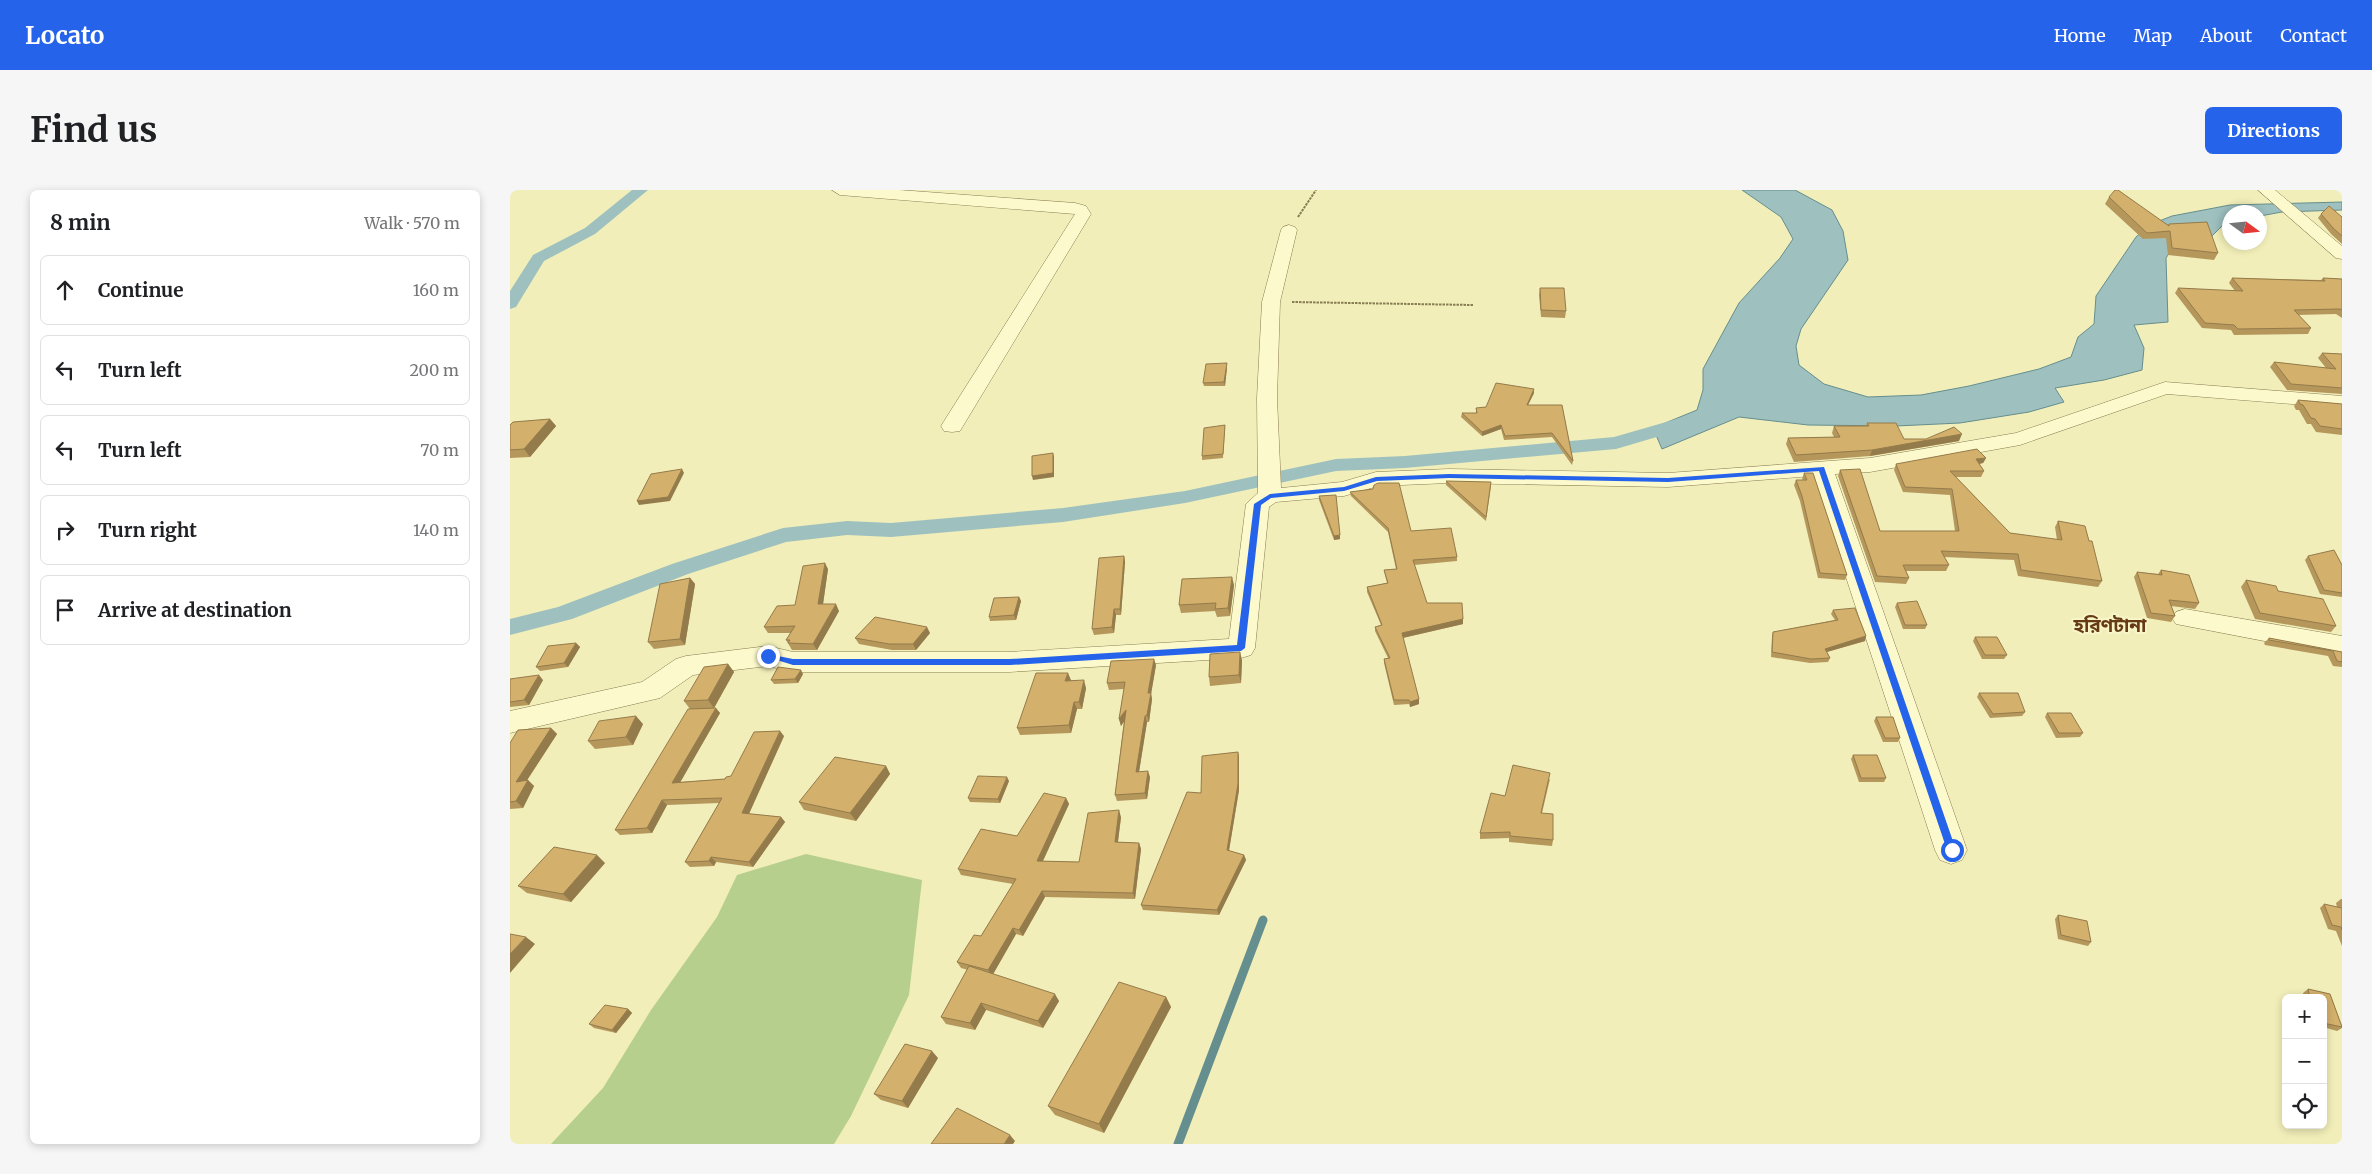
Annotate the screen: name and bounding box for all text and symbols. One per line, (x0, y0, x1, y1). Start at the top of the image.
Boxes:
text: Locato (25, 20, 104, 51)
text: Home (2054, 24, 2106, 47)
text: Map (2134, 24, 2172, 47)
text: About (2200, 24, 2252, 47)
text: Contact (2280, 24, 2347, 47)
button: Directions (2205, 107, 2342, 154)
text: Find us (30, 108, 157, 152)
north arrow (2222, 205, 2267, 250)
text: 8 min (50, 209, 111, 236)
text: Walk · 570 m (364, 213, 460, 233)
icon: ahead (51, 276, 79, 304)
text: Continue (98, 278, 184, 302)
text: 160 m (413, 280, 459, 300)
icon: left (51, 356, 79, 384)
text: Turn left (98, 358, 182, 382)
text: 200 m (409, 360, 459, 380)
icon: left (51, 436, 79, 464)
text: Turn left (98, 438, 182, 462)
text: 70 m (420, 440, 459, 460)
icon: right (51, 516, 79, 544)
text: Turn right (98, 518, 197, 542)
text: 140 m (413, 520, 459, 540)
icon: arrive (51, 596, 79, 624)
text: Arrive at destination (98, 598, 292, 622)
district label: হরিণটানা (2073, 613, 2147, 637)
route end (757, 645, 780, 668)
route start (1941, 839, 1964, 862)
map controls (2282, 994, 2327, 1129)
button: + (2282, 994, 2327, 1039)
button: − (2282, 1039, 2327, 1084)
button: locate (2282, 1084, 2327, 1129)

